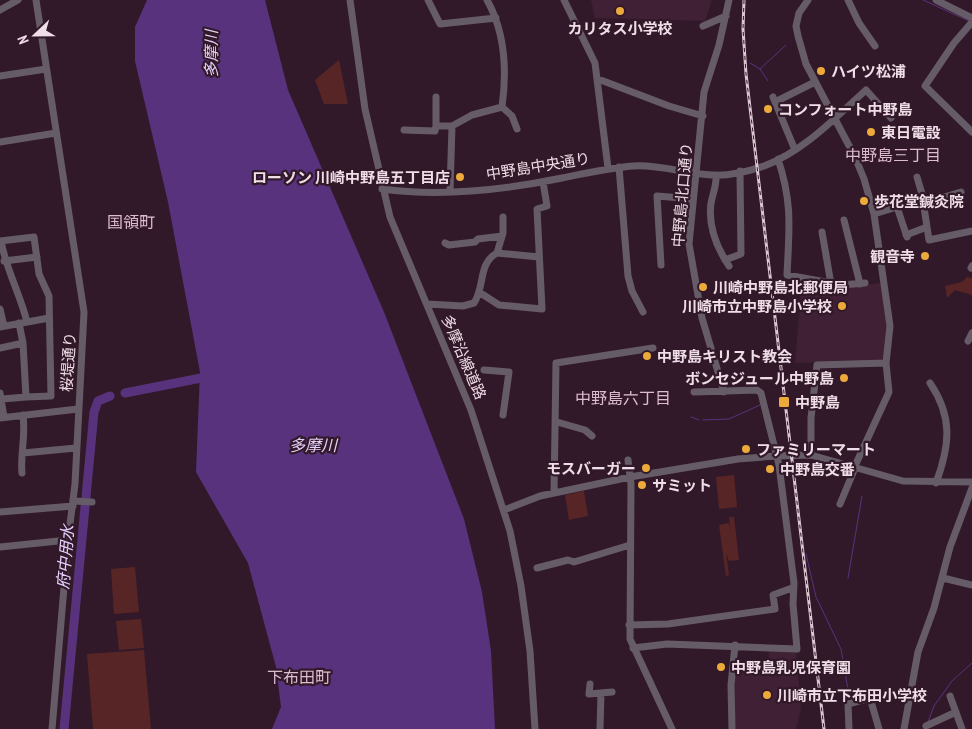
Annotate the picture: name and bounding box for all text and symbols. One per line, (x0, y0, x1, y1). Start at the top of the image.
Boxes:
marker: カリタス小学校 (614, 5, 626, 17)
north arrow (10, 10, 60, 60)
place label: カリタス小学校 (567, 19, 673, 38)
water label: 多摩川 (201, 28, 221, 78)
text: N (13, 33, 33, 47)
place label: ハイツ松浦 (831, 62, 906, 81)
marker: ハイツ松浦 (815, 65, 827, 77)
place label: コンフォート中野島 (778, 100, 913, 119)
marker: コンフォート中野島 (762, 103, 774, 115)
place label: 東日電設 (881, 123, 941, 142)
marker: 東日電設 (865, 126, 877, 138)
street label: 中野島北口通り (668, 142, 696, 248)
district label: 中野島三丁目 (845, 145, 941, 165)
street label: 中野島中央通り (485, 148, 591, 184)
place label: ローソン 川崎中野島五丁目店 (252, 168, 450, 187)
marker: ローソン 川崎中野島五丁目店 (454, 171, 466, 183)
place label: 歩花堂鍼灸院 (874, 192, 964, 211)
marker: 歩花堂鍼灸院 (858, 195, 870, 207)
district label: 国領町 (107, 212, 155, 232)
place label: 観音寺 (870, 247, 915, 266)
marker: 観音寺 (919, 250, 931, 262)
place label: 川崎中野島北郵便局 (713, 278, 848, 297)
marker: 川崎中野島北郵便局 (697, 281, 709, 293)
place label: 川崎市立中野島小学校 (682, 297, 832, 316)
marker: 川崎市立中野島小学校 (836, 300, 848, 312)
street label: 多摩沿線道路 (438, 312, 490, 402)
street label: 桜堤通り (56, 331, 80, 393)
place label: 中野島キリスト教会 (657, 347, 792, 366)
marker: 中野島キリスト教会 (641, 350, 653, 362)
place label: ボンセジュール中野島 (685, 369, 834, 388)
marker: ボンセジュール中野島 (838, 372, 850, 384)
district label: 中野島六丁目 (575, 388, 671, 408)
place label: 中野島 (795, 393, 840, 412)
marker: 中野島 (777, 395, 791, 409)
water label: 多摩川 (289, 435, 339, 455)
place label: ファミリーマート (756, 440, 876, 459)
marker: ファミリーマート (740, 443, 752, 455)
place label: モスバーガー (546, 459, 636, 478)
place label: 中野島交番 (780, 460, 855, 479)
marker: モスバーガー (640, 462, 652, 474)
marker: 中野島交番 (764, 463, 776, 475)
place label: サミット (652, 476, 712, 495)
marker: サミット (636, 479, 648, 491)
water label: 府中用水 (52, 522, 78, 590)
place label: 中野島乳児保育園 (731, 658, 851, 677)
marker: 中野島乳児保育園 (715, 661, 727, 673)
district label: 下布田町 (267, 667, 331, 687)
place label: 川崎市立下布田小学校 (777, 686, 927, 705)
marker: 川崎市立下布田小学校 (761, 689, 773, 701)

